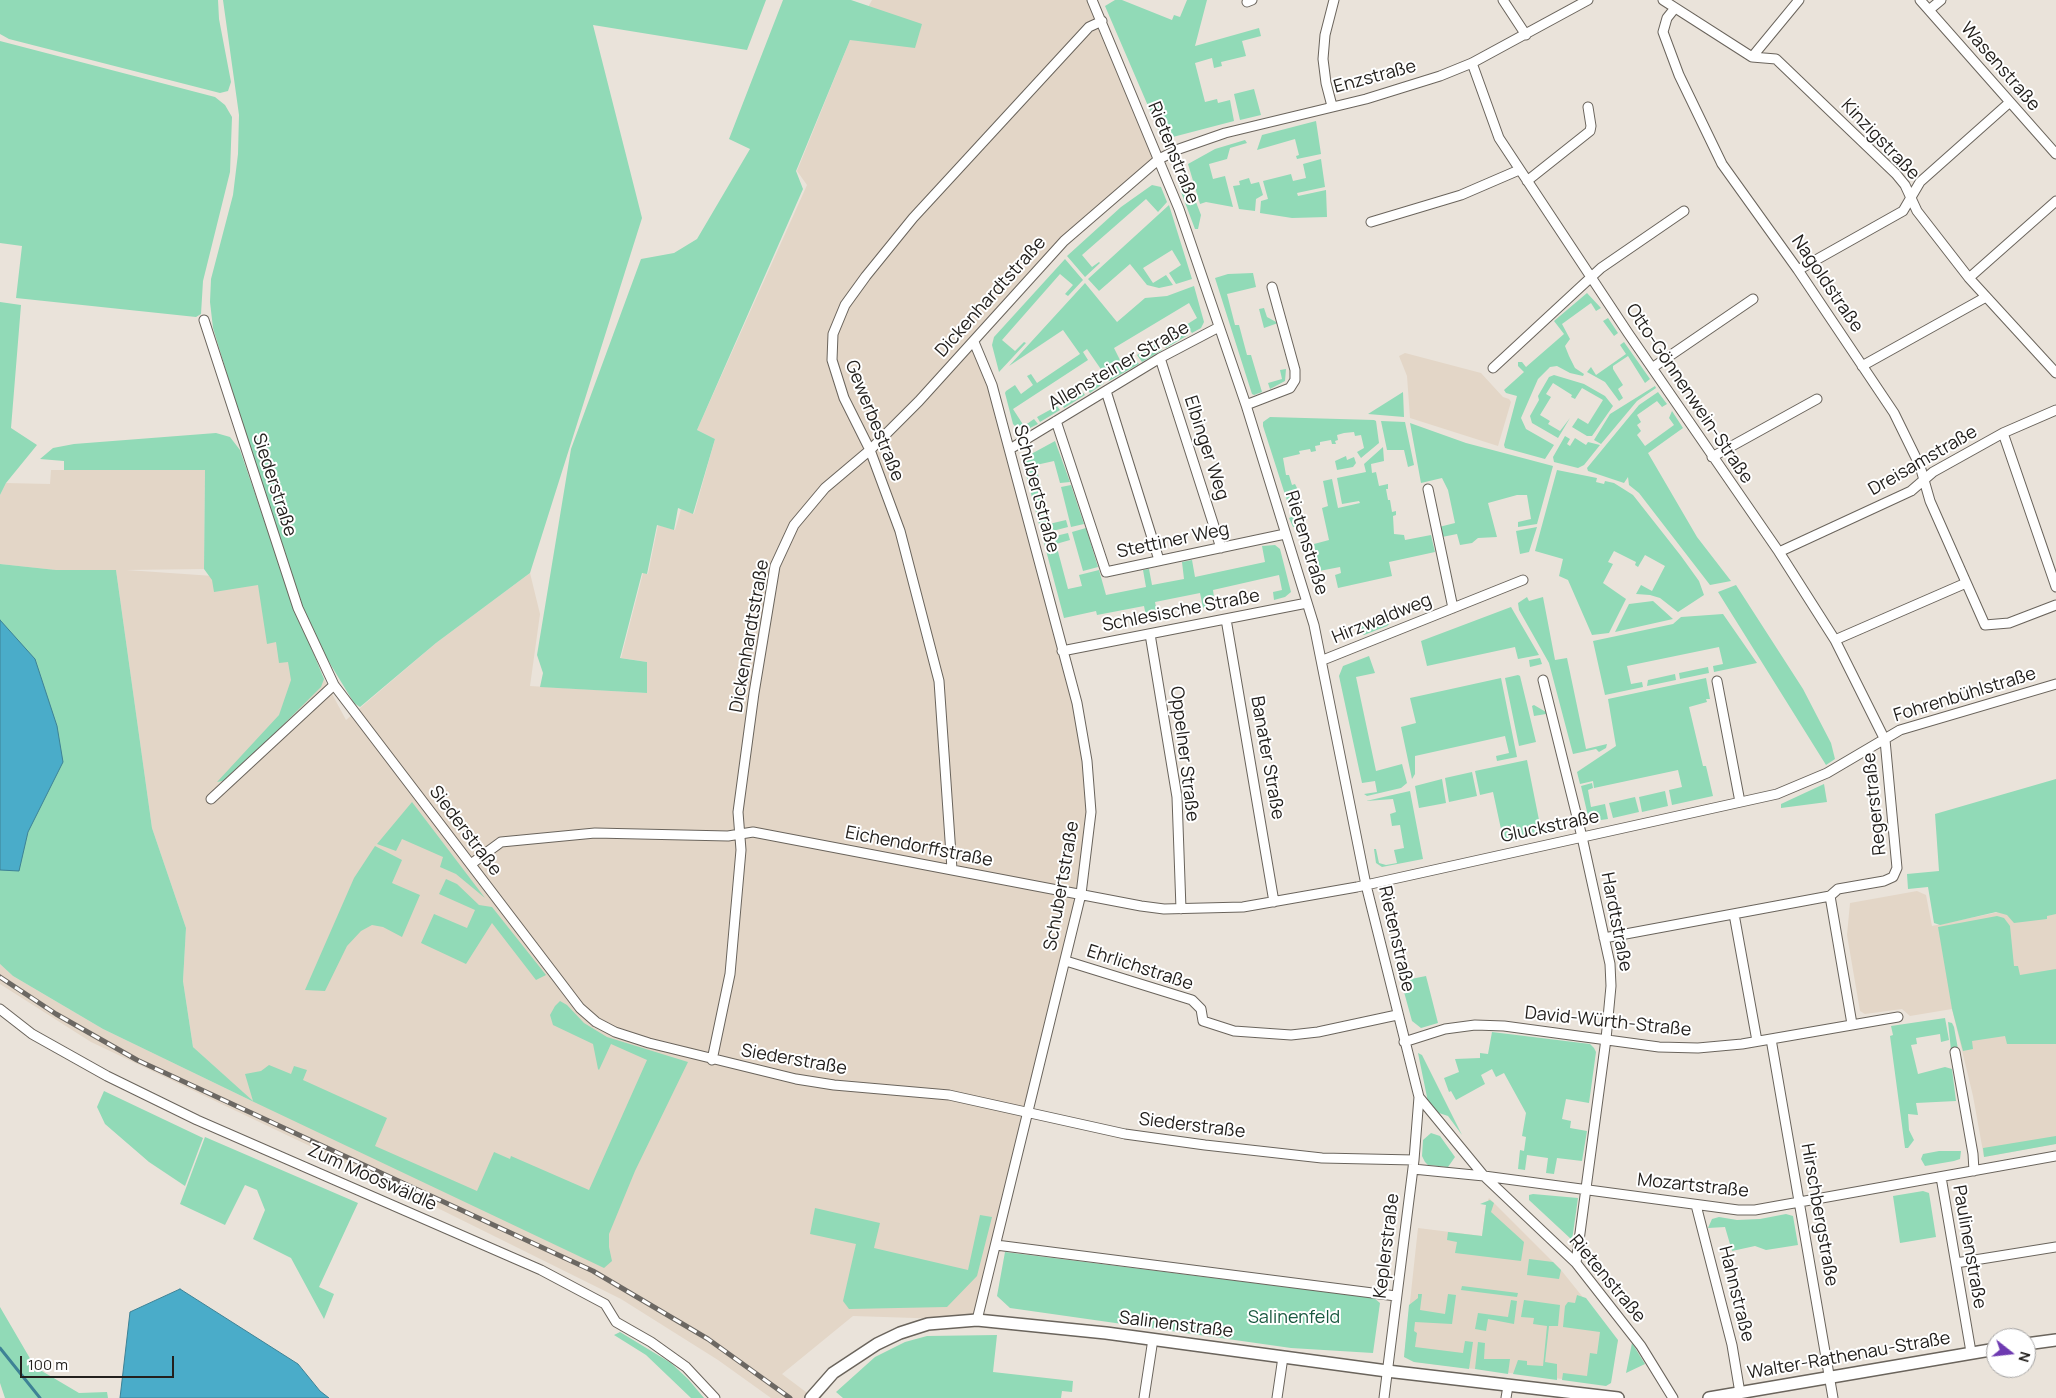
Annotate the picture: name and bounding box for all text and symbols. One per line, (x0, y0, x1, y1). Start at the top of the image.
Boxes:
street label: Wasenstraße (1956, 18, 2044, 116)
street label: Enzstraße (1331, 56, 1419, 98)
street label: Kinzigstraße (1836, 95, 1924, 185)
street label: Rietenstraße (1143, 99, 1203, 207)
street label: Nagoldstraße (1787, 231, 1867, 337)
street label: Dickenhardtstraße (931, 232, 1051, 362)
street label: Otto-Gönnenwein-Straße (1621, 300, 1757, 488)
street label: Allensteiner Straße (1045, 317, 1193, 415)
street label: Gewerbestraße (840, 357, 908, 485)
street label: Elbinger Weg (1179, 393, 1233, 503)
street label: Dreisamstraße (1865, 421, 1981, 501)
street label: Schubertstraße (1009, 423, 1063, 555)
street label: Siederstraße (247, 431, 301, 539)
street label: Rietenstraße (1280, 488, 1332, 598)
street label: Stettiner Weg (1115, 519, 1231, 563)
street label: Dickenhardtstraße (726, 558, 774, 714)
street label: Schlesische Straße (1100, 585, 1262, 637)
street label: Hirzwaldweg (1329, 589, 1435, 649)
street label: Fohrenbühlstraße (1891, 663, 2039, 727)
street label: Oppelner Straße (1165, 685, 1203, 823)
street label: Banater Straße (1246, 695, 1288, 821)
street label: Regerstraße (1859, 752, 1891, 856)
street label: Siederstraße (424, 782, 506, 880)
street label: Gluckstraße (1499, 806, 1601, 848)
street label: Schubertstraße (1040, 819, 1084, 953)
street label: Eichendorffstraße (843, 822, 995, 872)
street label: Hardtstraße (1596, 871, 1636, 973)
street label: Rietenstraße (1373, 884, 1419, 994)
street label: Ehrlichstraße (1084, 941, 1196, 995)
street label: David-Würth-Straße (1524, 1003, 1692, 1041)
street label: Siederstraße (739, 1040, 849, 1080)
street label: Siederstraße (1137, 1109, 1247, 1143)
street label: Zum Mooswäldle (304, 1140, 440, 1216)
street label: Hirschbergstraße (1796, 1142, 1842, 1288)
street label: Mozartstraße (1636, 1169, 1750, 1203)
street label: Paulinenstraße (1947, 1183, 1991, 1311)
street label: Keplerstraße (1370, 1192, 1404, 1300)
street label: Rietenstraße (1564, 1231, 1650, 1327)
street label: Hahnstraße (1714, 1244, 1758, 1344)
street label: Salinenstraße (1118, 1307, 1234, 1343)
park label: Salinenfeld (1248, 1307, 1340, 1329)
street label: Walter-Rathenau-Straße (1746, 1327, 1952, 1385)
north arrow (1986, 1328, 2036, 1378)
scale bar (22, 1346, 176, 1378)
text: N (2014, 1350, 2035, 1364)
text: 100 m (28, 1354, 68, 1375)

